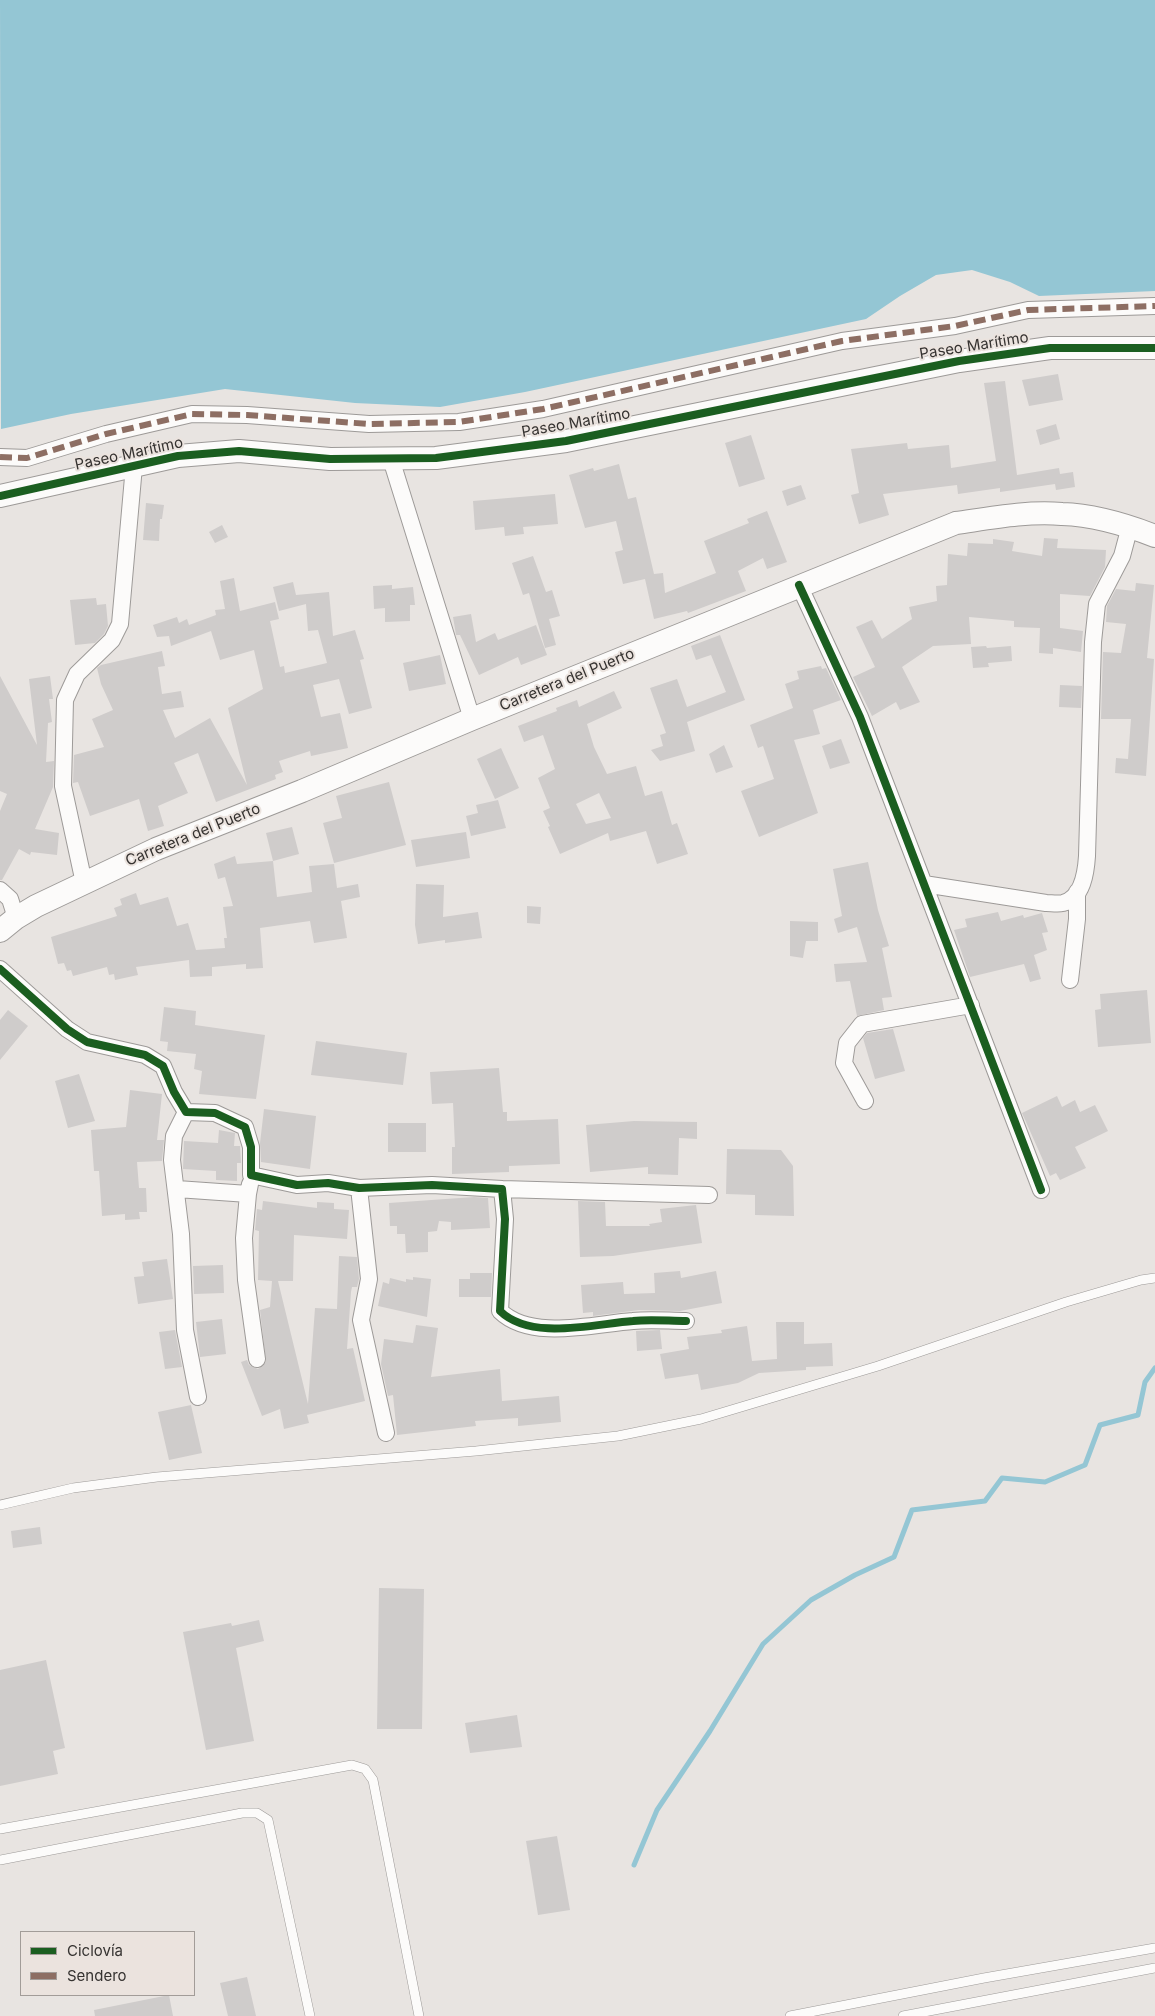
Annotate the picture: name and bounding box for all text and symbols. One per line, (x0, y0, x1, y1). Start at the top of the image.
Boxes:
street label: Paseo Marítimo (918, 329, 1030, 363)
street label: Paseo Marítimo (520, 405, 632, 441)
street label: Paseo Marítimo (73, 434, 185, 474)
street label: Carretera del Puerto (497, 645, 637, 715)
street label: Carretera del Puerto (123, 800, 263, 870)
legend (20, 1931, 195, 1996)
text: Ciclovía (67, 1941, 123, 1960)
text: Sendero (67, 1966, 127, 1985)

